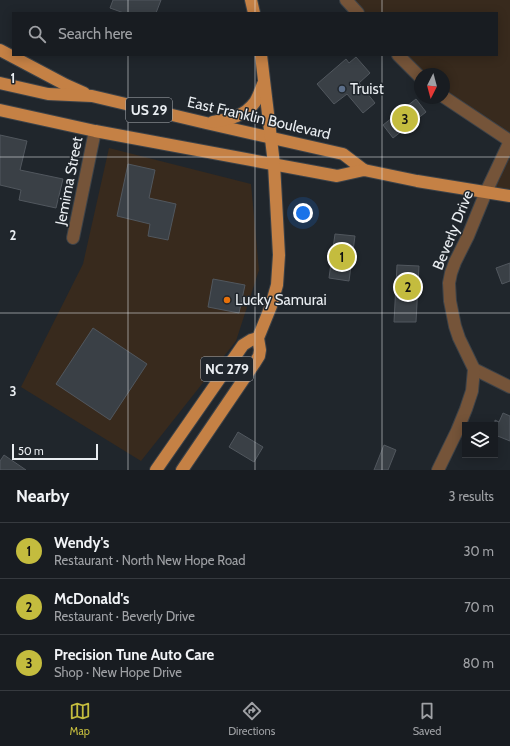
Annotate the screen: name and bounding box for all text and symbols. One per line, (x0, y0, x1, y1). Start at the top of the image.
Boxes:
search box (12, 12, 498, 56)
icon: search (26, 23, 48, 45)
text: Search here (58, 25, 133, 43)
north arrow (414, 68, 450, 104)
text: 1 (11, 70, 15, 86)
place label: Truist (350, 80, 384, 98)
marker: Truist (337, 84, 347, 94)
street label: East Franklin Boulevard (186, 93, 332, 143)
road number: US 29 (126, 98, 172, 122)
pin: 3 (392, 104, 418, 134)
street label: Jemima Street (51, 135, 86, 228)
street label: Beverly Drive (429, 187, 477, 272)
your location (293, 203, 313, 223)
text: 2 (10, 227, 17, 243)
pin: 1 (329, 242, 355, 272)
pin: 2 (395, 272, 421, 302)
place label: Lucky Samurai (235, 291, 327, 309)
marker: Lucky Samurai (222, 295, 232, 305)
road number: NC 279 (201, 357, 253, 381)
text: 3 (9, 383, 17, 399)
map controls (462, 422, 498, 458)
button: layers (462, 422, 498, 458)
scale bar (12, 442, 98, 461)
text: 50 m (18, 444, 44, 458)
text: Nearby (16, 486, 69, 506)
text: 3 results (448, 488, 494, 504)
text: Wendy's (54, 534, 109, 552)
text: 1 (27, 543, 31, 559)
text: 30 m (464, 543, 494, 559)
text: Restaurant · North New Hope Road (54, 552, 246, 568)
text: McDonald's (54, 590, 129, 608)
text: 2 (26, 599, 32, 615)
text: 70 m (464, 599, 494, 615)
text: Restaurant · Beverly Drive (54, 608, 195, 624)
text: Precision Tune Auto Care (54, 646, 214, 664)
text: 3 (25, 655, 33, 671)
text: 80 m (463, 655, 494, 671)
text: Shop · New Hope Drive (54, 664, 182, 680)
tab: Map (69, 700, 91, 738)
tab: Directions (228, 700, 275, 738)
tab: Saved (413, 700, 441, 738)

